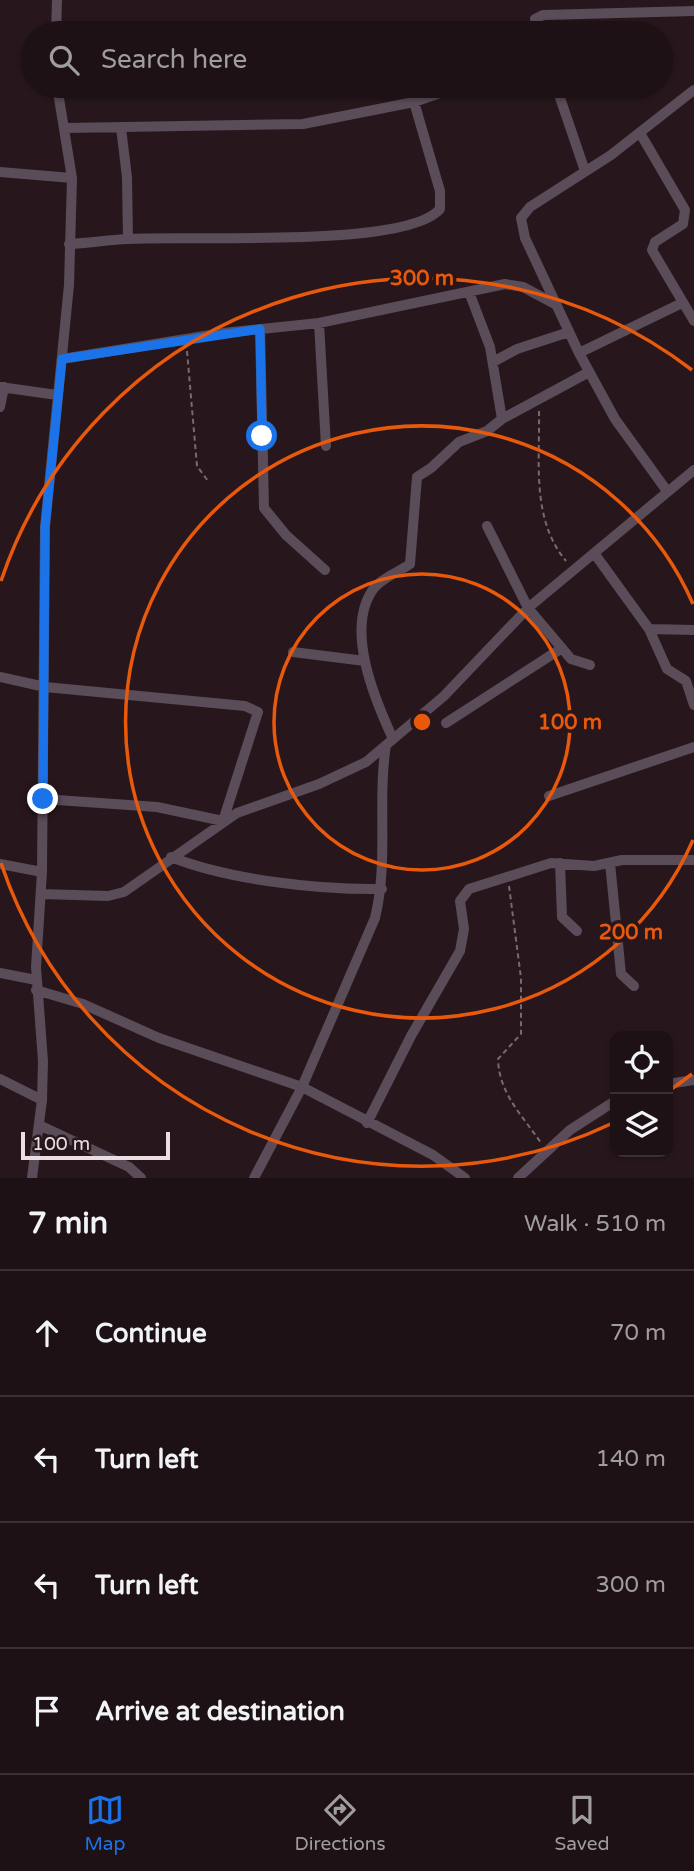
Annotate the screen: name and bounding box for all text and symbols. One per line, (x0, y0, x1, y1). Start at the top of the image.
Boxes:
search box (21, 21, 673, 98)
icon: search (45, 41, 83, 79)
text: Search here (101, 44, 247, 75)
text: 300 m (390, 266, 454, 291)
route start (246, 420, 277, 451)
centre of rings (410, 710, 434, 734)
text: 100 m (538, 710, 602, 735)
route end (27, 783, 58, 814)
text: 200 m (599, 920, 663, 945)
map controls (610, 1031, 673, 1157)
button: locate (610, 1031, 673, 1094)
button: layers (610, 1094, 673, 1157)
scale bar (21, 1129, 170, 1161)
text: 100 m (32, 1133, 90, 1155)
text: 7 min (28, 1205, 108, 1242)
text: Walk · 510 m (524, 1210, 666, 1238)
icon: ahead (28, 1314, 66, 1352)
text: Continue (95, 1318, 207, 1349)
text: 70 m (610, 1319, 666, 1347)
icon: left (28, 1440, 66, 1478)
text: Turn left (95, 1444, 198, 1475)
text: 140 m (596, 1445, 666, 1473)
icon: left (28, 1566, 66, 1604)
text: Turn left (95, 1570, 198, 1601)
text: 300 m (596, 1571, 666, 1599)
icon: arrive (28, 1692, 66, 1730)
text: Arrive at destination (95, 1696, 345, 1727)
tab: Map (85, 1791, 126, 1855)
tab: Directions (295, 1791, 386, 1855)
tab: Saved (555, 1791, 609, 1855)

